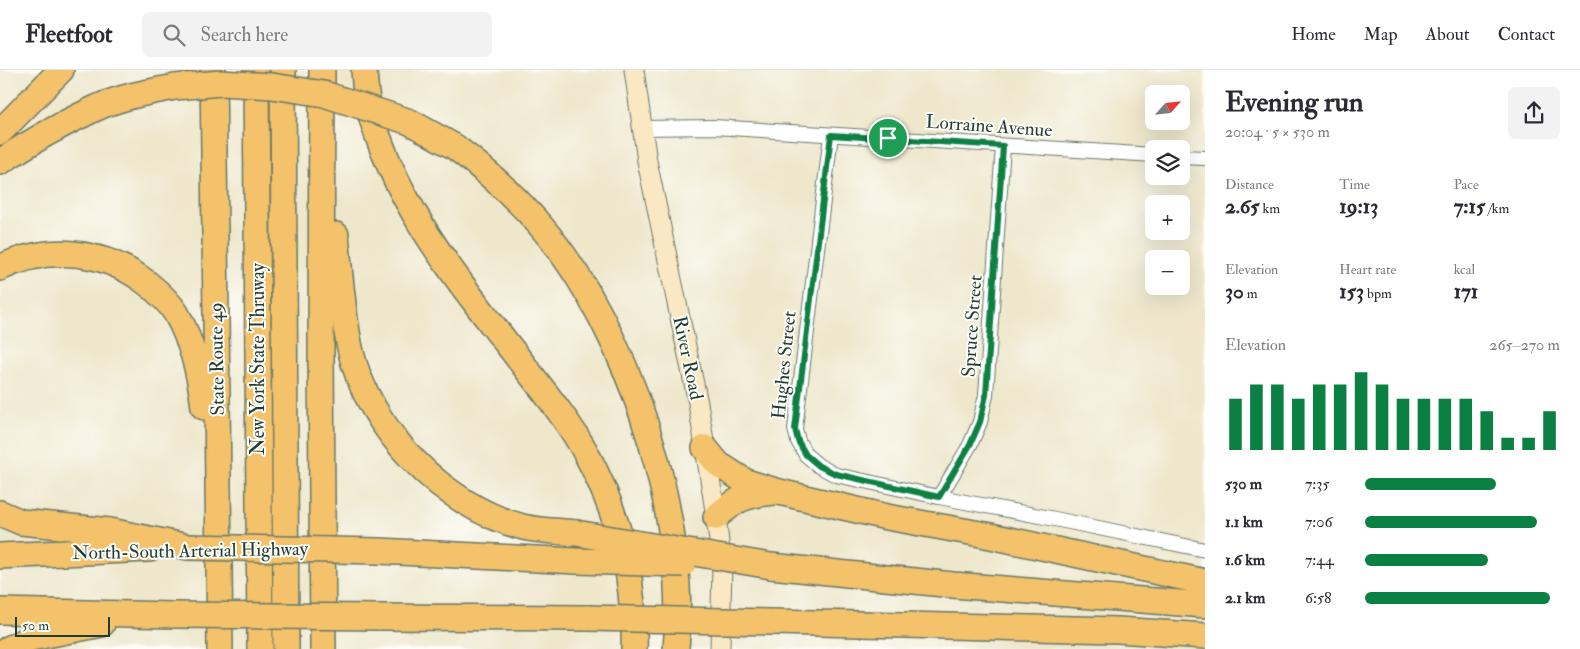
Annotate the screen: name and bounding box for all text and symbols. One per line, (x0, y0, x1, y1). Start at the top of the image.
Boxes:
search box (142, 12, 492, 57)
text: Fleetfoot (25, 19, 112, 50)
icon: search (160, 21, 188, 49)
text: Search here (200, 23, 288, 47)
text: Home (1291, 23, 1336, 46)
text: Map (1364, 23, 1398, 46)
text: About (1426, 23, 1470, 46)
text: Contact (1498, 23, 1555, 46)
north arrow (1145, 85, 1190, 130)
map controls (1145, 85, 1190, 295)
text: Evening run (1225, 85, 1363, 120)
button: share (1508, 87, 1560, 139)
street label: Lorraine Avenue (925, 110, 1053, 142)
pin (867, 117, 909, 159)
text: 20:04 · 5 × 530 m (1225, 122, 1330, 142)
icon: arrive (874, 124, 902, 152)
button: layers (1145, 140, 1190, 185)
text: Distance (1225, 176, 1274, 193)
text: Time (1339, 176, 1370, 193)
text: Pace (1454, 176, 1479, 193)
text: 2.65 (1225, 193, 1260, 220)
text: 19:13 (1339, 193, 1378, 220)
text: 7:15 (1454, 193, 1485, 220)
button: + (1145, 195, 1190, 240)
text: km (1260, 200, 1280, 217)
text: /km (1485, 200, 1509, 217)
button: − (1145, 250, 1190, 295)
text: Elevation (1225, 261, 1278, 278)
text: Heart rate (1339, 261, 1396, 278)
text: kcal (1454, 261, 1475, 278)
street label: New York State Thruway (246, 262, 270, 455)
street label: Spruce Street (956, 274, 989, 378)
text: 30 (1225, 278, 1244, 305)
text: 153 (1339, 278, 1364, 305)
text: 171 (1454, 278, 1478, 305)
text: m (1244, 285, 1258, 302)
text: bpm (1364, 285, 1392, 302)
street label: State Route 49 (204, 302, 230, 416)
street label: Hughes Street (766, 310, 802, 420)
street label: River Road (667, 314, 709, 403)
text: Elevation (1225, 335, 1286, 355)
text: 265–270 m (1489, 335, 1560, 355)
text: 530 m (1225, 474, 1262, 494)
text: 7:35 (1305, 474, 1329, 494)
text: 1.1 km (1225, 512, 1263, 532)
text: 7:06 (1305, 512, 1333, 532)
street label: North-South Arterial Highway (72, 537, 309, 565)
text: 1.6 km (1225, 550, 1265, 570)
text: 7:44 (1305, 550, 1334, 570)
text: 2.1 km (1225, 588, 1265, 608)
text: 6:58 (1305, 588, 1332, 608)
scale bar (15, 614, 110, 637)
text: 50 m (22, 617, 49, 634)

